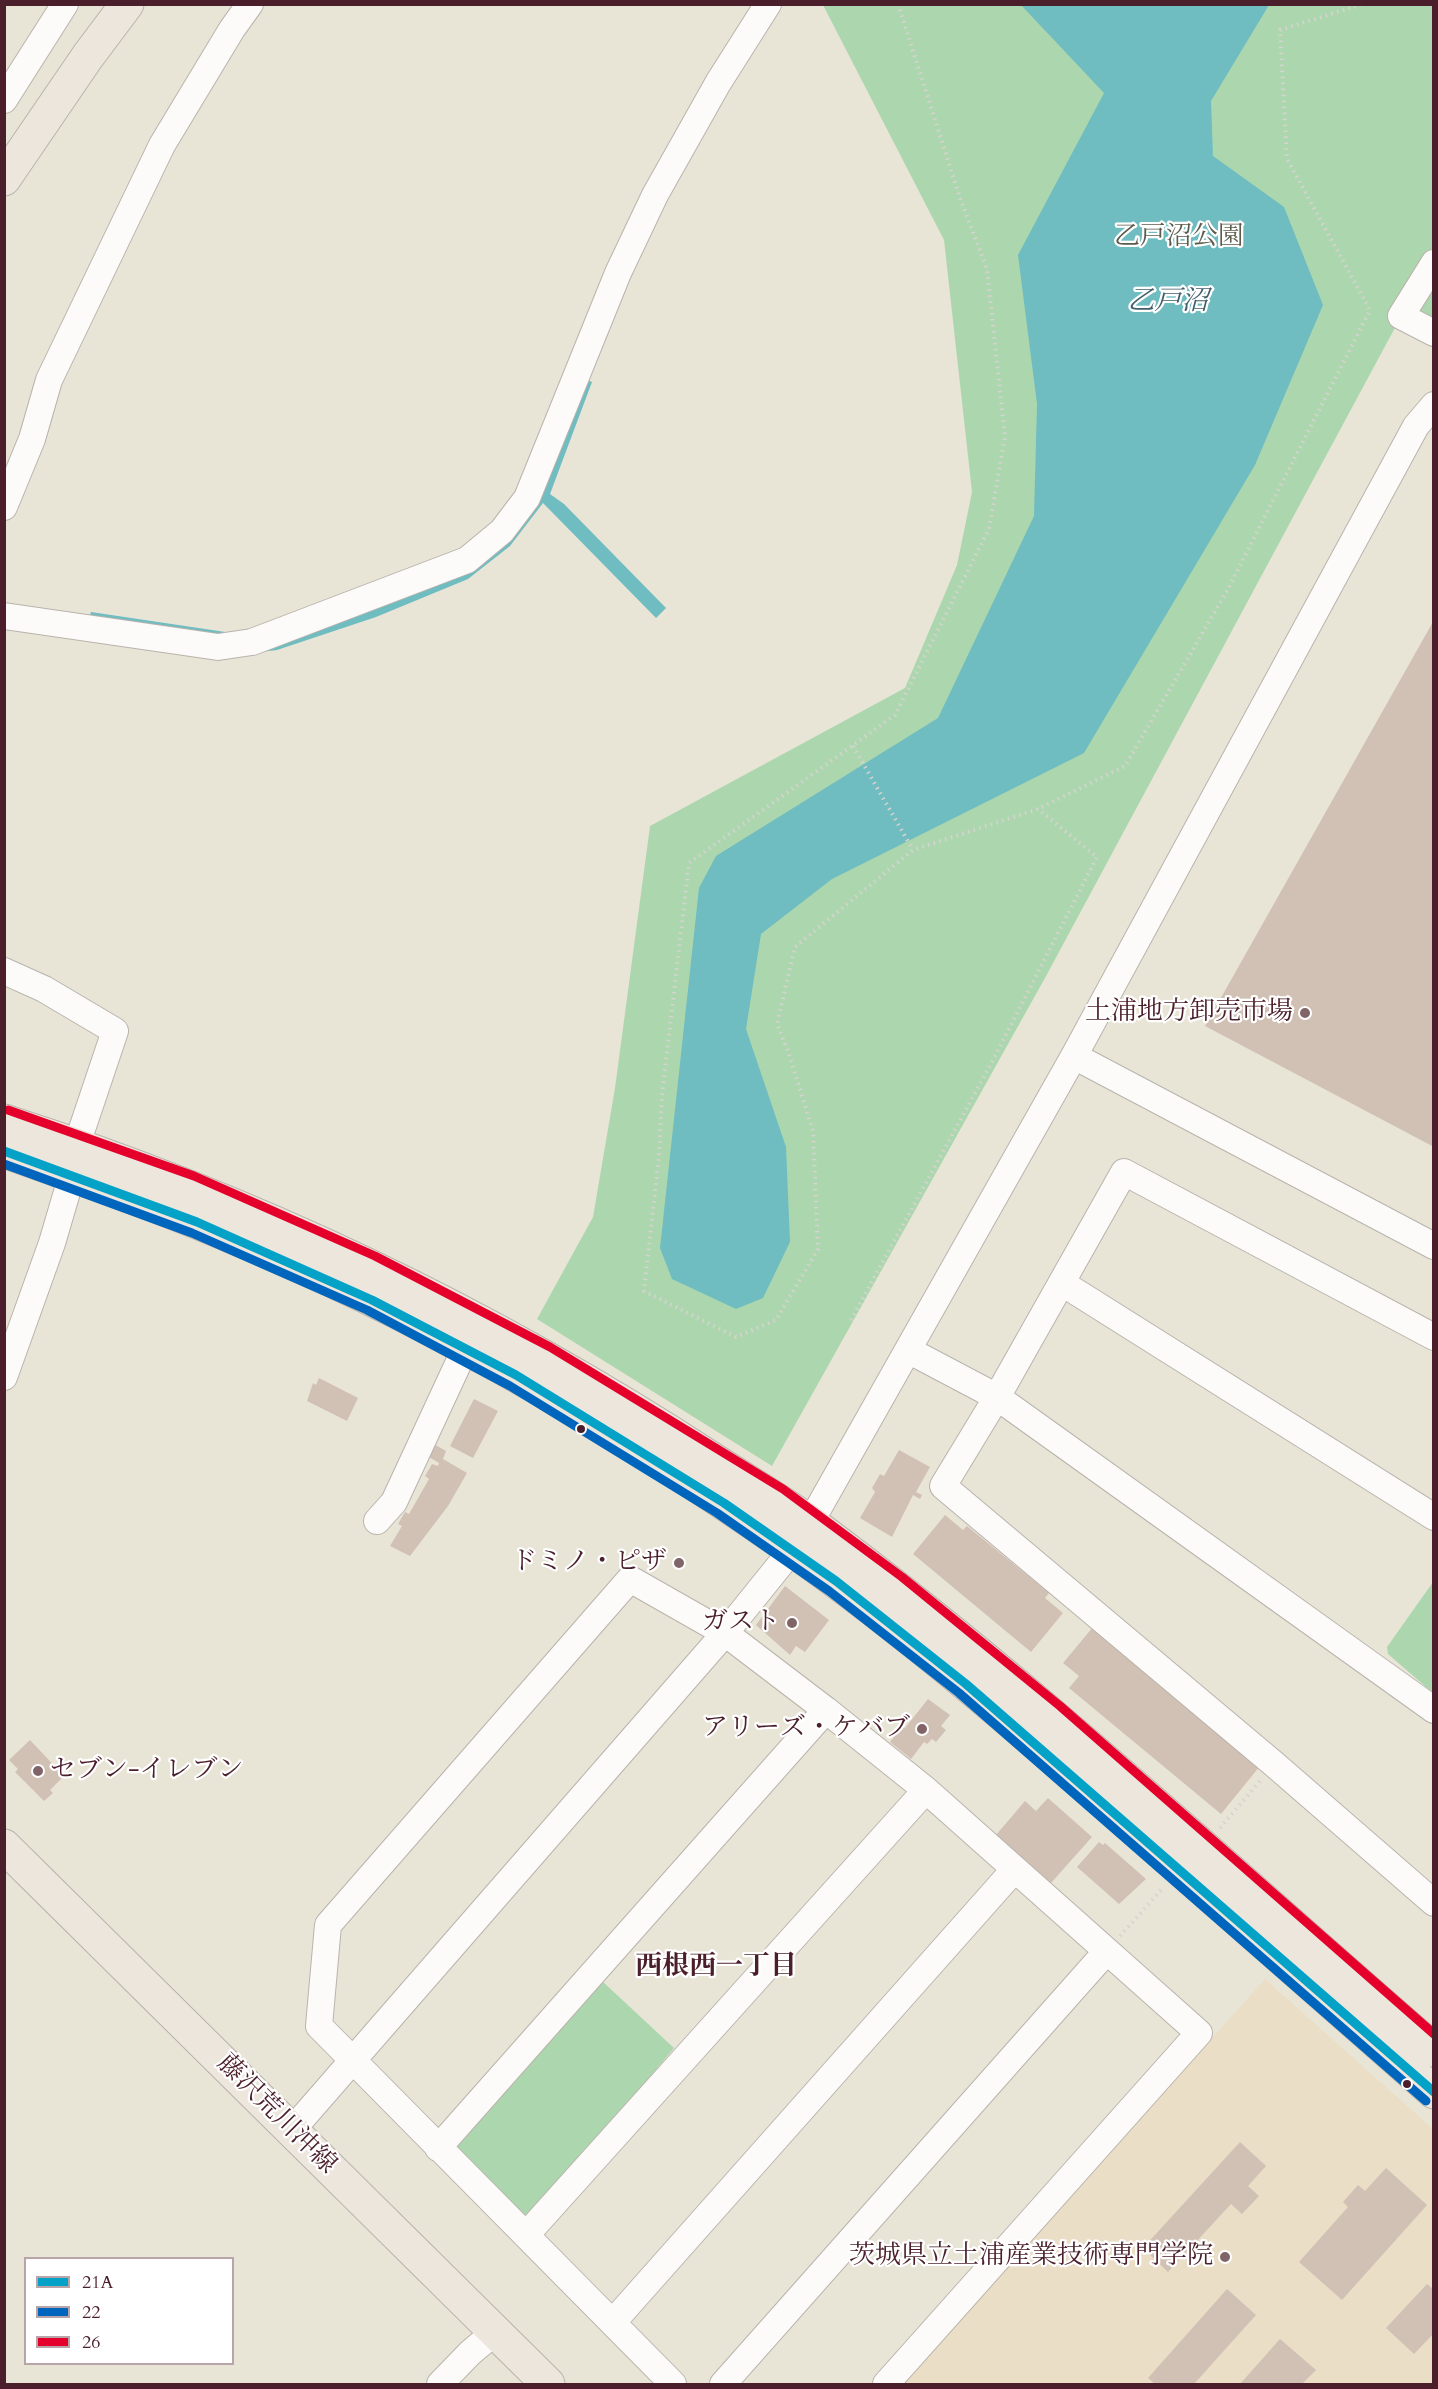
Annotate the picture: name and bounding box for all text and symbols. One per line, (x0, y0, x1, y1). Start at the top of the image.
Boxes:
park label: 乙戸沼公園 (1114, 222, 1244, 254)
water label: 乙戸沼 (1128, 287, 1208, 319)
place label: 土浦地方卸売市場 (1085, 997, 1293, 1029)
marker: 土浦地方卸売市場 (1298, 1006, 1312, 1020)
unlabelled marker (575, 1423, 587, 1435)
place label: ドミノ・ピザ (511, 1547, 667, 1579)
marker: ドミノ・ピザ (672, 1556, 686, 1570)
place label: ガスト (702, 1607, 780, 1639)
marker: ガスト (785, 1616, 799, 1630)
place label: アリーズ・ケバブ (702, 1713, 910, 1745)
marker: アリーズ・ケバブ (915, 1722, 929, 1736)
place label: セブン-イレブン (50, 1755, 244, 1787)
marker: セブン-イレブン (31, 1764, 45, 1778)
district label: 西根西一丁目 (635, 1952, 797, 1984)
street label: 藤沢荒川沖線 (210, 2049, 342, 2181)
unlabelled marker (1401, 2078, 1413, 2090)
place label: 茨城県立土浦産業技術専門学院 (849, 2241, 1213, 2273)
marker: 茨城県立土浦産業技術専門学院 (1218, 2250, 1232, 2264)
legend (24, 2257, 234, 2365)
text: 21A (82, 2270, 113, 2295)
text: 22 (82, 2300, 100, 2325)
text: 26 (82, 2330, 100, 2355)

